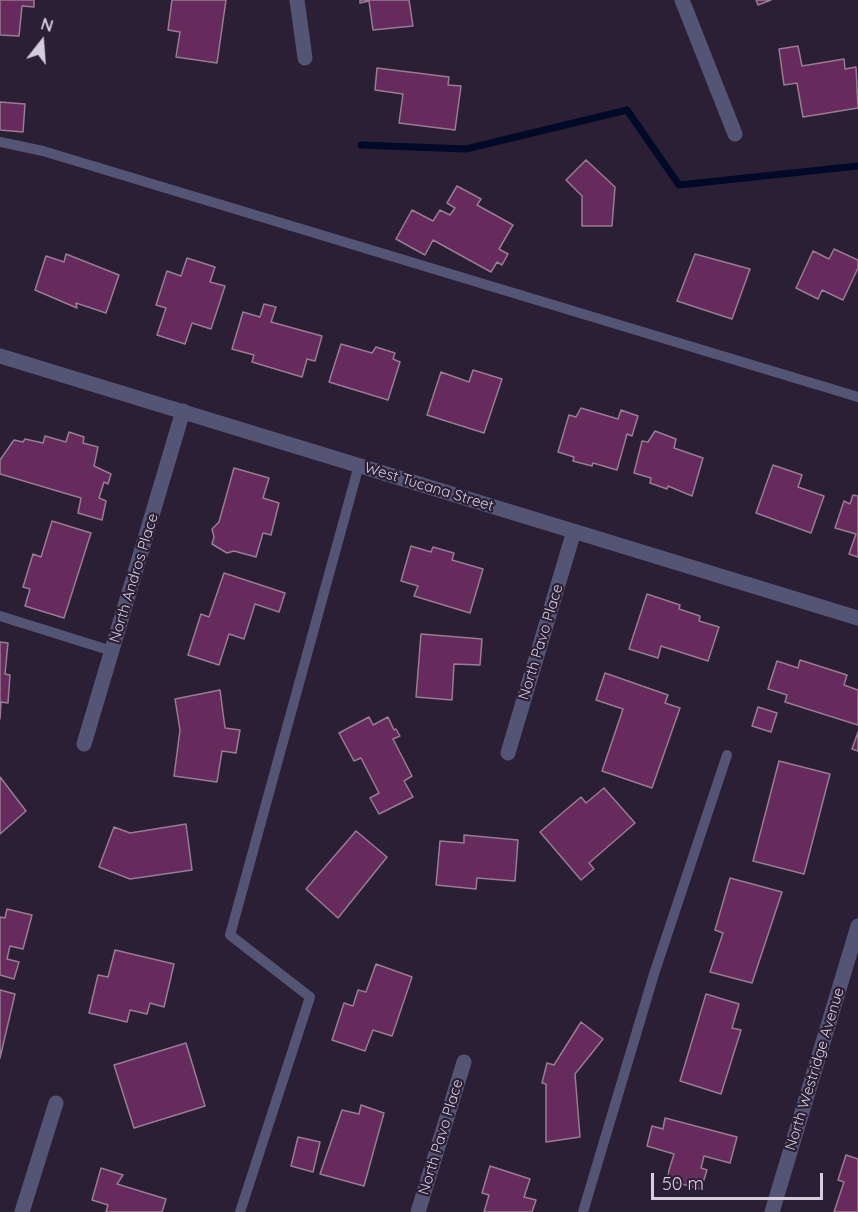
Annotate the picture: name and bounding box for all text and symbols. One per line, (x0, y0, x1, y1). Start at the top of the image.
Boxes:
north arrow (12, 12, 72, 72)
text: N (39, 14, 56, 36)
street label: West Tucana Street (362, 459, 496, 515)
street label: North Andros Place (106, 511, 162, 645)
street label: North Pavo Place (515, 582, 567, 702)
street label: North Westridge Avenue (782, 985, 848, 1153)
street label: North Pavo Place (415, 1077, 467, 1197)
scale bar (654, 1161, 826, 1199)
text: 50 m (662, 1172, 704, 1195)

